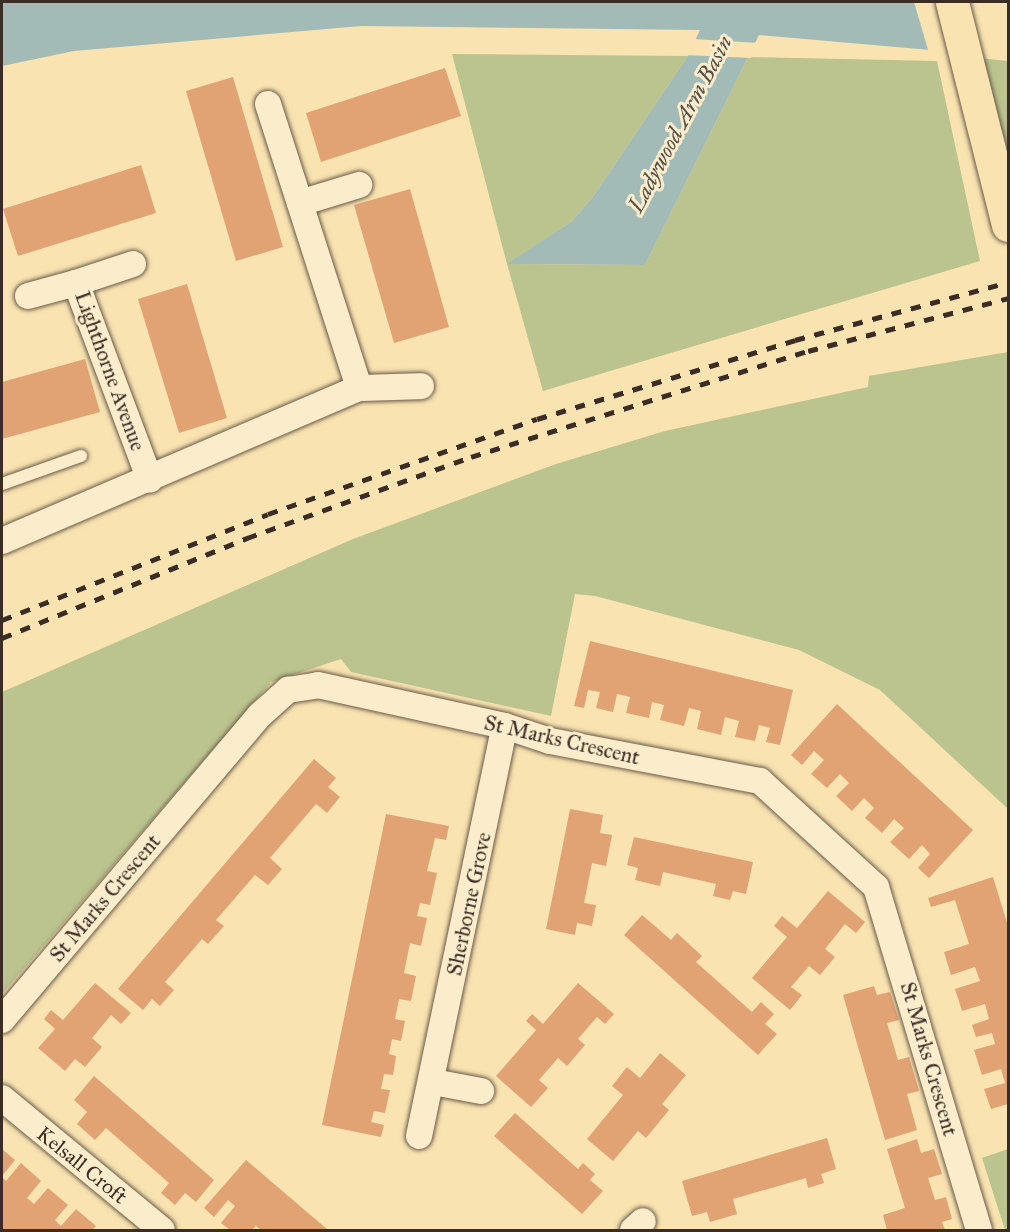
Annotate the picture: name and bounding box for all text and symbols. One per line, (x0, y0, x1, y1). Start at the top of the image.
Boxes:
water label: Ladywood Arm Basin (622, 31, 738, 217)
street label: Lighthorne Avenue (69, 288, 151, 454)
street label: St Marks Crescent (482, 710, 642, 770)
street label: St Marks Crescent (44, 829, 166, 967)
street label: Sherborne Grove (442, 830, 496, 978)
street label: St Marks Crescent (895, 979, 963, 1139)
street label: Kelsall Croft (32, 1121, 132, 1209)

